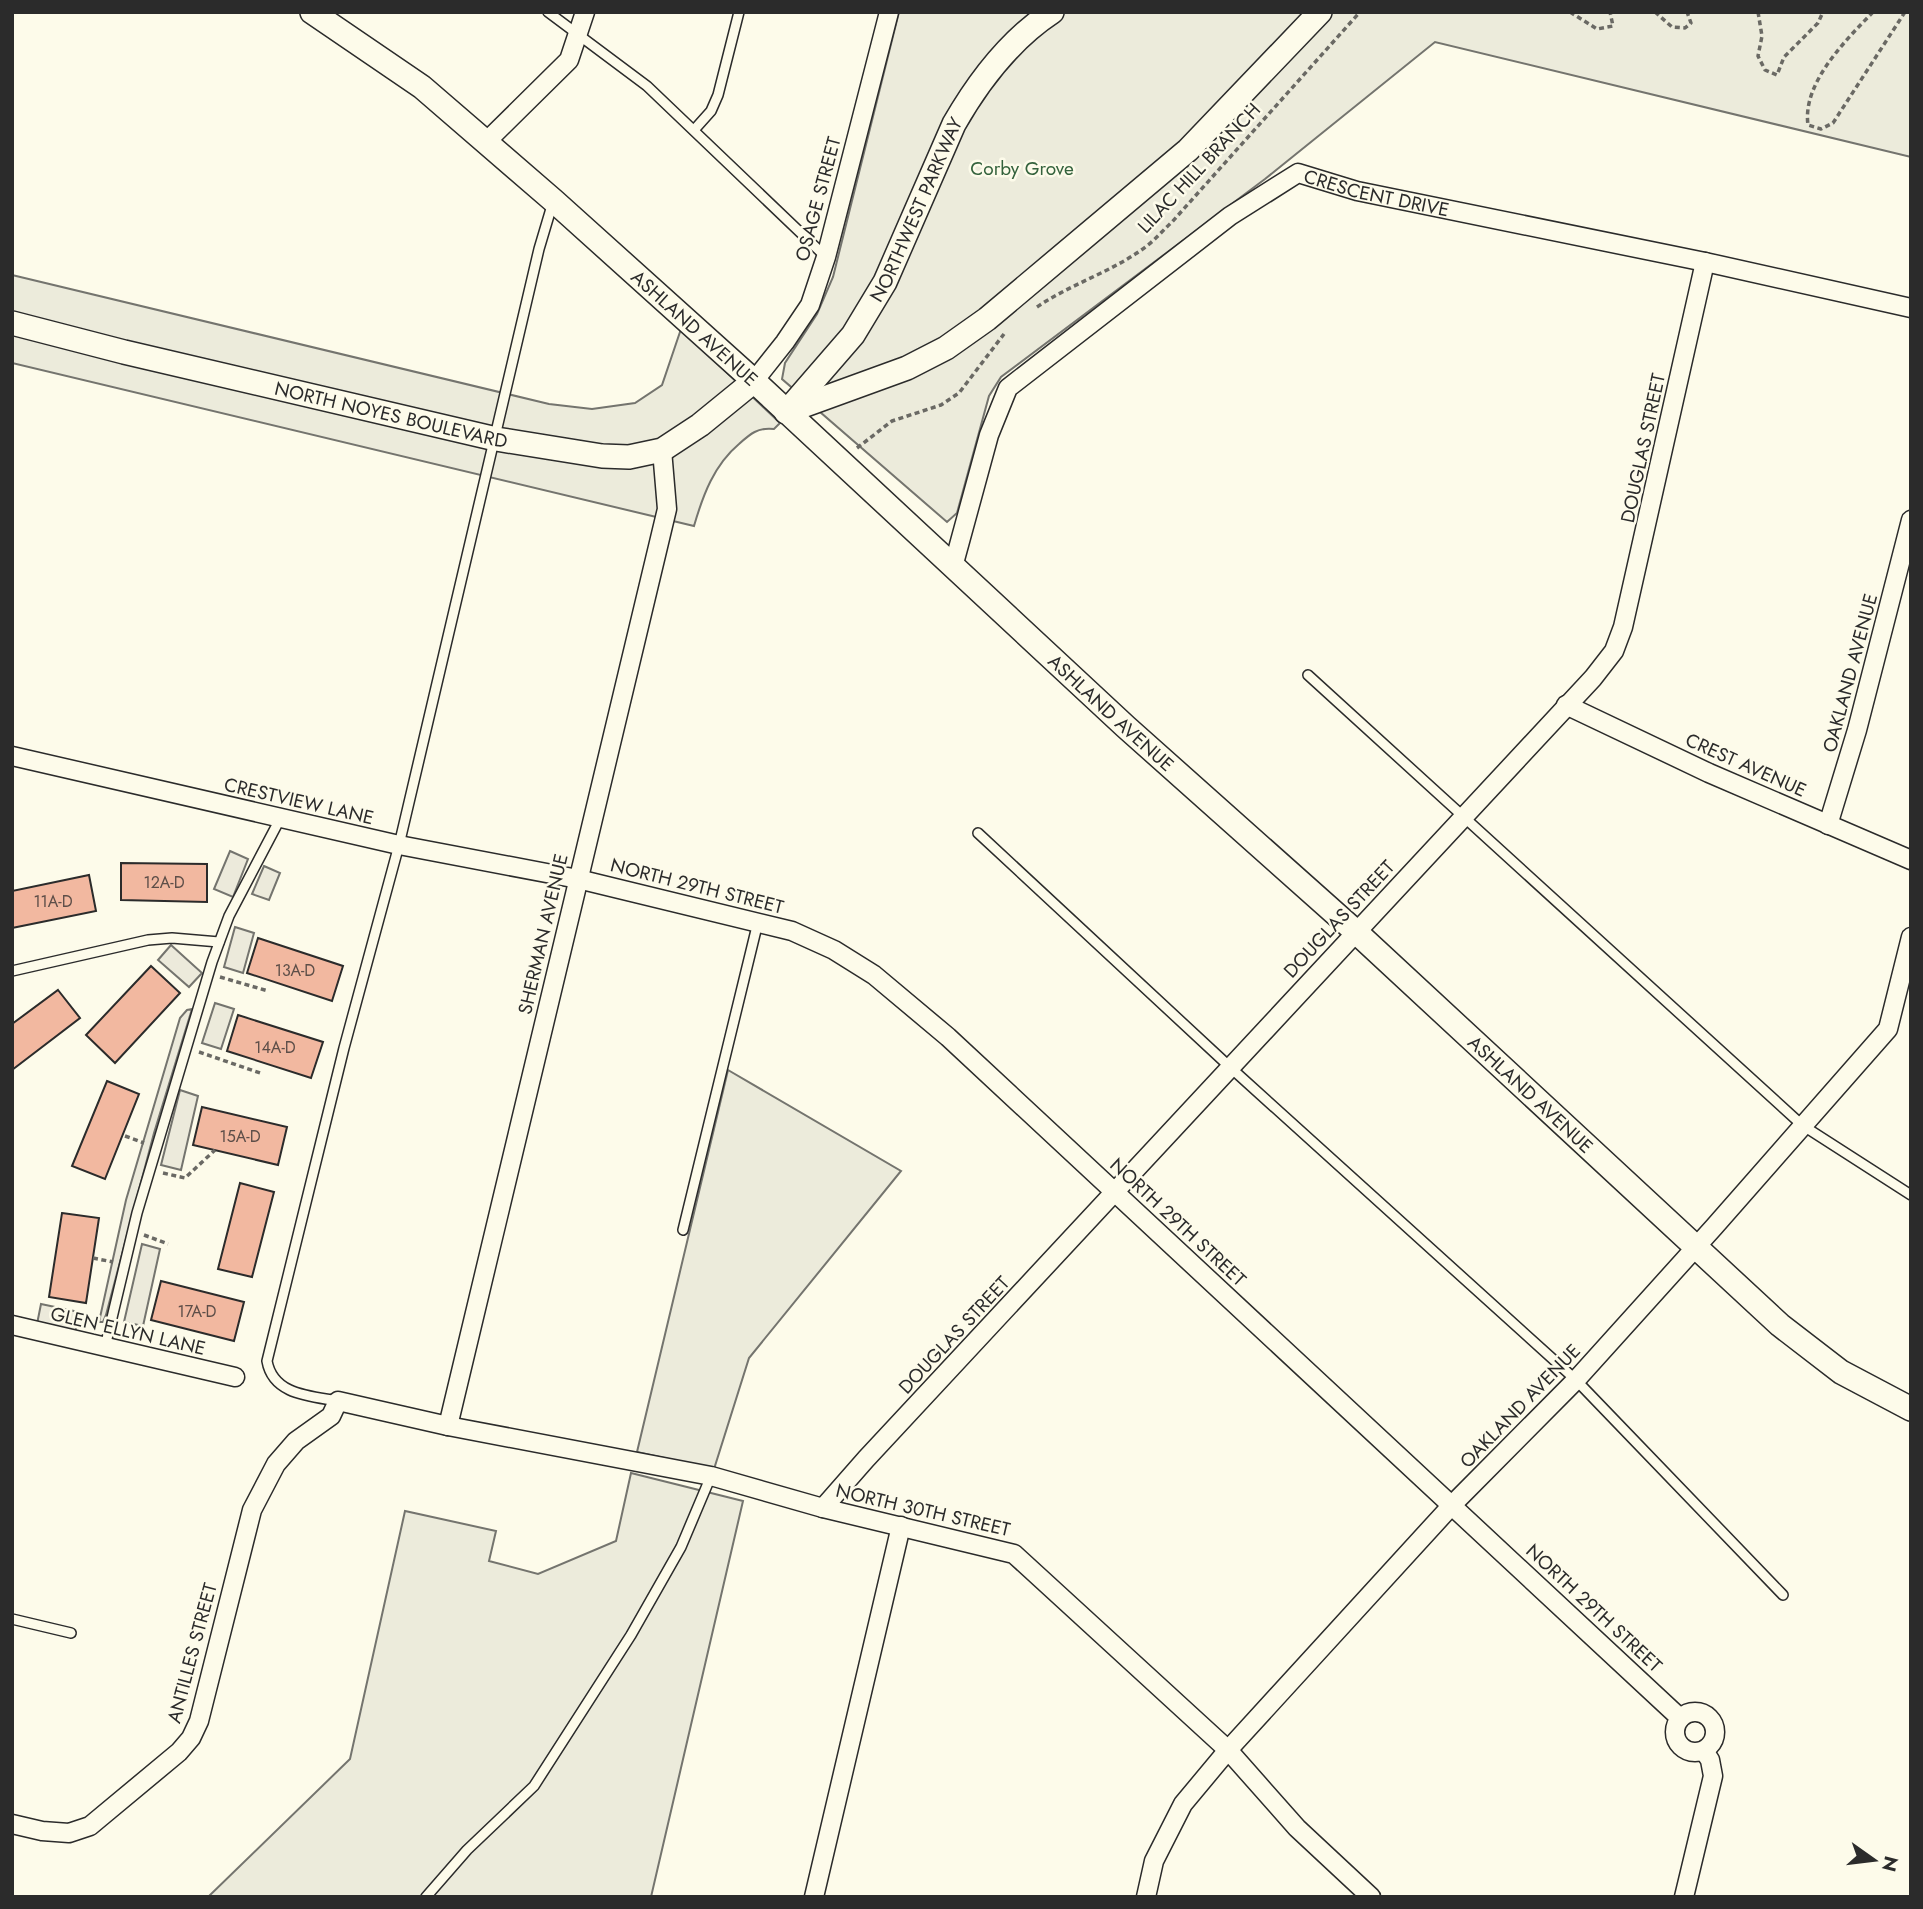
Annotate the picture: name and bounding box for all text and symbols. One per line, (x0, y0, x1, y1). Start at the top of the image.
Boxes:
street label: LILAC HILL BRANCH (1131, 97, 1267, 239)
street label: NORTHWEST PARKWAY (863, 112, 969, 307)
street label: OSAGE STREET (788, 134, 848, 264)
park label: Corby Grove (970, 155, 1074, 182)
street label: CRESCENT DRIVE (1301, 162, 1452, 223)
street label: ASHLAND AVENUE (625, 263, 764, 392)
street label: DOUGLAS STREET (1614, 371, 1672, 525)
street label: NORTH NOYES BOULEVARD (272, 374, 509, 454)
street label: OAKLAND AVENUE (1816, 591, 1884, 755)
street label: ASHLAND AVENUE (1042, 648, 1180, 777)
street label: CREST AVENUE (1681, 726, 1811, 804)
street label: CRESTVIEW LANE (221, 771, 377, 831)
street label: SHERMAN AVENUE (511, 851, 575, 1017)
street label: NORTH 29TH STREET (608, 851, 786, 921)
street label: DOUGLAS STREET (1277, 854, 1401, 984)
house number: 12A-D (143, 871, 185, 894)
house number: 11A-D (33, 890, 73, 913)
house number: 13A-D (275, 959, 315, 982)
street label: ASHLAND AVENUE (1462, 1029, 1599, 1159)
house number: 14A-D (254, 1036, 296, 1059)
house number: 15A-D (219, 1125, 261, 1148)
street label: NORTH 29TH STREET (1104, 1152, 1252, 1292)
street label: DOUGLAS STREET (892, 1270, 1016, 1400)
street label: GLEN ELLYN LANE (48, 1300, 208, 1362)
house number: 17A-D (178, 1300, 217, 1323)
street label: OAKLAND AVENUE (1454, 1338, 1586, 1474)
street label: NORTH 30TH STREET (833, 1477, 1013, 1543)
street label: NORTH 29TH STREET (1520, 1538, 1668, 1678)
street label: ANTILLES STREET (160, 1580, 224, 1726)
north arrow (1839, 1825, 1909, 1895)
text: N (1875, 1853, 1905, 1875)

